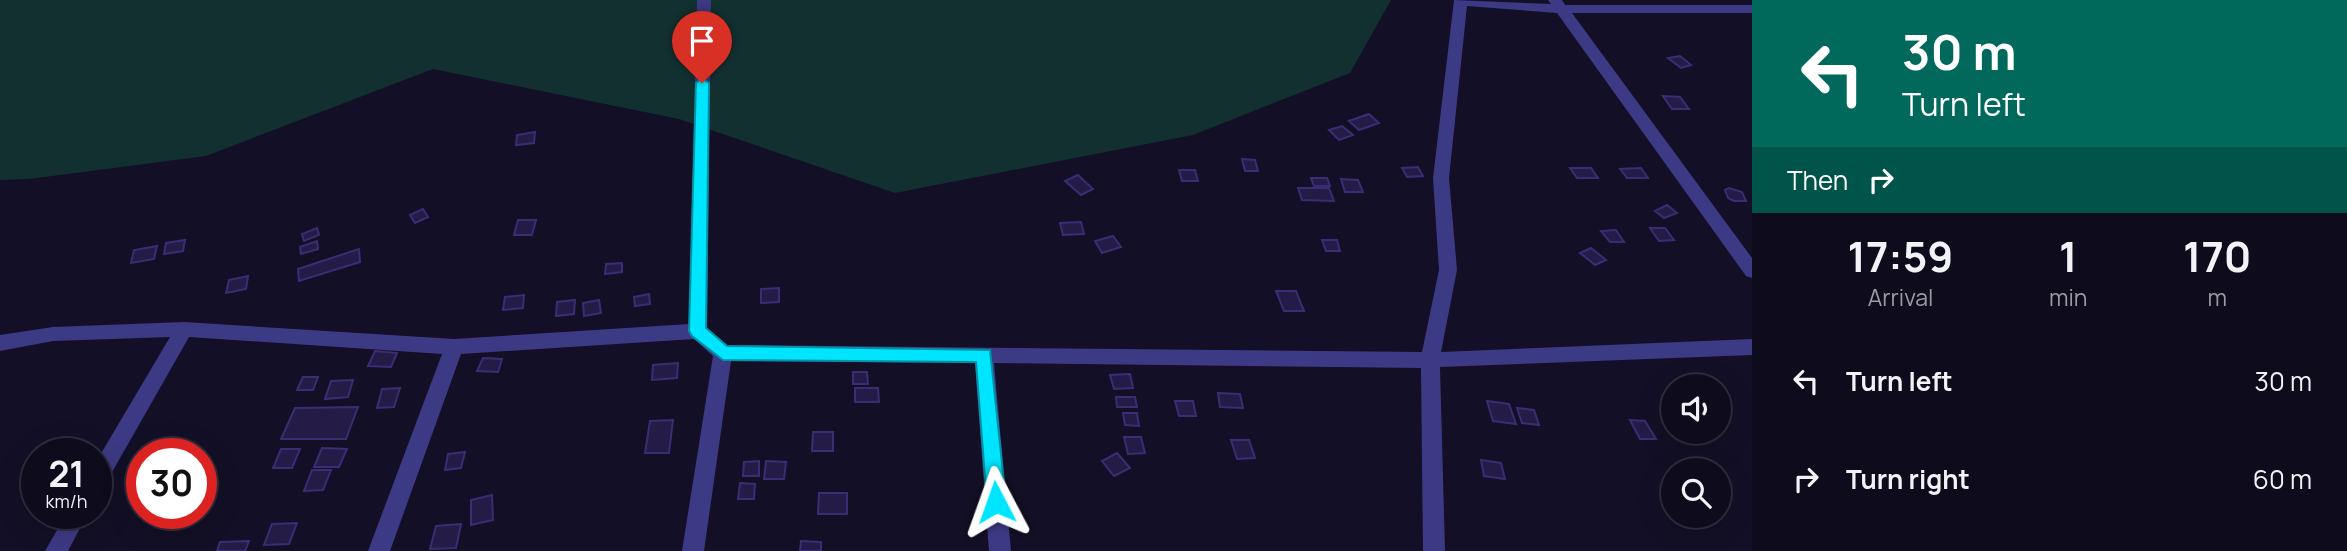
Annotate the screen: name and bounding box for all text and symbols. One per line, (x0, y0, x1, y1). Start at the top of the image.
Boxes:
pin (672, 11, 732, 83)
text: 30 m (1902, 18, 2017, 85)
icon: arrive (683, 22, 721, 60)
icon: left (1787, 28, 1878, 119)
text: Turn left (1902, 82, 2026, 126)
icon: right (1862, 161, 1900, 199)
text: Then (1787, 162, 1848, 198)
text: 17:59 (1848, 227, 1953, 285)
text: 1 (2059, 227, 2077, 285)
text: 170 (2183, 227, 2251, 285)
text: Arrival (1868, 281, 1933, 313)
text: min (2049, 281, 2087, 313)
text: m (2207, 281, 2227, 313)
icon: left (1787, 362, 1825, 400)
text: Turn left (1846, 363, 1953, 399)
text: 30 m (2255, 363, 2312, 399)
map controls (1661, 374, 1731, 528)
button: sound (1661, 374, 1731, 444)
speed limit sign: 30 (126, 438, 217, 529)
text: 21 (48, 450, 85, 498)
button: search (1661, 458, 1731, 528)
icon: right (1787, 460, 1825, 498)
text: Turn right (1846, 461, 1970, 497)
text: 60 m (2253, 461, 2312, 497)
position arrow (959, 465, 1033, 539)
text: km/h (46, 489, 87, 513)

